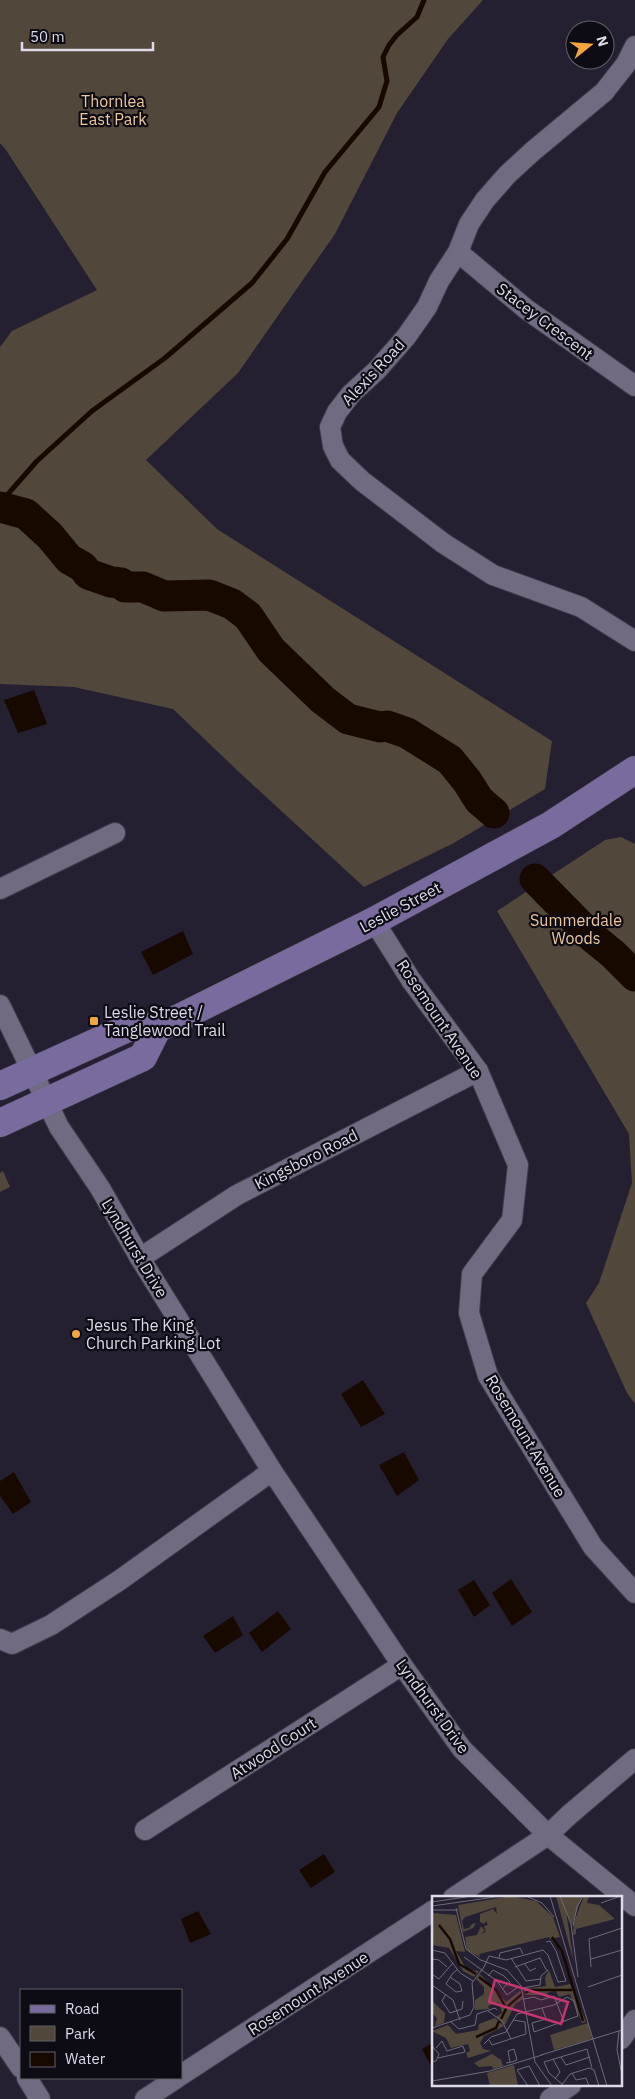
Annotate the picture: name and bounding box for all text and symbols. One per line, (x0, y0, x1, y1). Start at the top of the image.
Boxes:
scale bar (22, 20, 154, 52)
north arrow (565, 20, 615, 70)
text: 50 m (30, 27, 65, 46)
text: N (592, 34, 613, 49)
park label: Thornlea East Park (79, 91, 147, 129)
street label: Stacey Crescent (493, 278, 597, 364)
street label: Alexis Road (337, 335, 409, 409)
street label: Leslie Street (356, 877, 444, 937)
park label: Summerdale Woods (530, 910, 622, 948)
street label: Rosemount Avenue (393, 956, 487, 1083)
place label: Leslie Street / Tanglewood Trail (104, 1002, 226, 1040)
marker: Leslie Street / Tanglewood Trail (88, 1015, 100, 1027)
street label: Kingsboro Road (251, 1124, 361, 1194)
street label: Lyndhurst Drive (98, 1195, 173, 1301)
place label: Jesus The King Church Parking Lot (86, 1315, 221, 1353)
marker: Jesus The King Church Parking Lot (70, 1328, 82, 1340)
street label: Rosemount Avenue (482, 1371, 571, 1501)
street label: Lyndhurst Drive (392, 1655, 474, 1757)
street label: Atwood Court (226, 1713, 320, 1783)
inset map (432, 1896, 622, 2086)
street label: Rosemount Avenue (244, 1947, 372, 2039)
legend (20, 1989, 182, 2079)
text: Road (65, 1999, 100, 2018)
text: Park (65, 2024, 95, 2043)
text: Water (65, 2049, 106, 2068)

